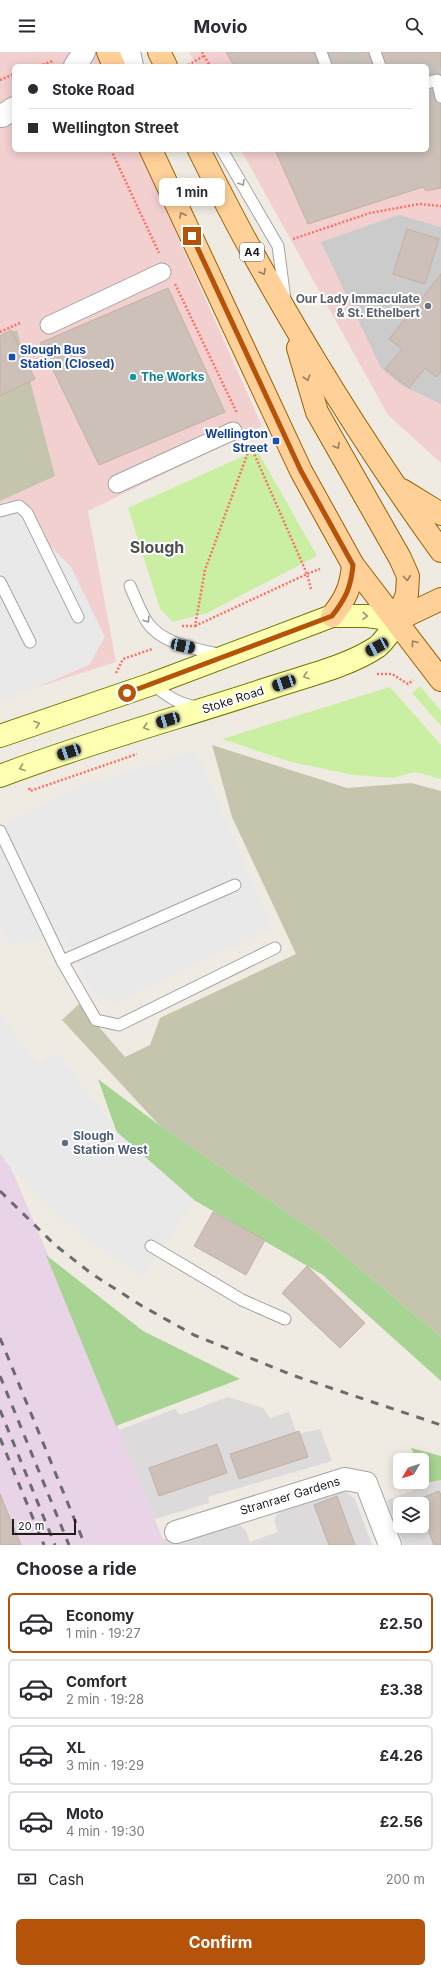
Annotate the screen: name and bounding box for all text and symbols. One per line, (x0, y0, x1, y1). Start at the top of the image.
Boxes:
icon: menu (16, 15, 38, 37)
icon: search (403, 15, 425, 37)
text: Movio (193, 16, 248, 37)
text: Stoke Road (52, 80, 134, 99)
text: Wellington Street (52, 118, 179, 137)
callout: 1 min (159, 178, 225, 206)
one-way arrow (238, 179, 245, 186)
text: 1 min (176, 184, 208, 200)
one-way arrow (179, 212, 187, 220)
route end (183, 227, 201, 245)
road number: A4 (240, 243, 264, 261)
one-way arrow (259, 268, 266, 275)
place label: Our Lady Immaculate & St. Ethelbert (296, 291, 421, 320)
marker: Our Lady Immaculate & St. Ethelbert (423, 301, 433, 311)
place label: Slough Bus Station (Closed) (20, 342, 115, 371)
marker: Slough Bus Station (Closed) (7, 352, 17, 362)
place label: The Works (141, 369, 205, 384)
marker: The Works (128, 372, 138, 382)
one-way arrow (302, 375, 311, 382)
place label: Wellington Street (205, 426, 269, 455)
marker: Wellington Street (271, 436, 281, 446)
one-way arrow (332, 442, 339, 449)
district label: Slough (130, 537, 184, 557)
one-way arrow (402, 575, 411, 581)
one-way arrow (362, 612, 368, 621)
one-way arrow (143, 616, 150, 623)
car (364, 636, 390, 658)
car (170, 638, 196, 654)
one-way arrow (412, 641, 419, 648)
one-way arrow (302, 671, 309, 680)
car (271, 673, 297, 693)
street label: Stoke Road (200, 682, 266, 717)
route start (118, 684, 136, 702)
car (155, 711, 181, 729)
one-way arrow (33, 720, 40, 729)
one-way arrow (143, 722, 150, 731)
car (56, 743, 82, 761)
one-way arrow (19, 763, 26, 771)
place label: Slough Station West (73, 1128, 148, 1157)
marker: Slough Station West (60, 1138, 70, 1148)
north arrow (393, 1453, 429, 1489)
map controls (393, 1453, 429, 1533)
street label: Stranraer Gardens (238, 1473, 342, 1518)
button: layers (393, 1497, 429, 1533)
scale bar (12, 1517, 76, 1536)
text: 20 m (18, 1519, 44, 1533)
text: Choose a ride (16, 1558, 137, 1579)
icon: car (18, 1605, 54, 1641)
text: Economy (66, 1606, 134, 1625)
text: £2.50 (379, 1614, 423, 1633)
text: 1 min · 19:27 (66, 1625, 141, 1641)
icon: car (18, 1671, 54, 1707)
text: Comfort (66, 1672, 127, 1691)
text: £3.38 (380, 1680, 423, 1699)
text: 2 min · 19:28 (66, 1691, 144, 1707)
icon: car (18, 1737, 54, 1773)
text: XL (66, 1738, 86, 1757)
text: £4.26 (380, 1746, 423, 1765)
text: 3 min · 19:29 (66, 1757, 144, 1773)
icon: car (18, 1803, 54, 1839)
text: Moto (66, 1804, 104, 1823)
text: £2.56 (380, 1812, 423, 1831)
text: 4 min · 19:30 (66, 1823, 145, 1839)
icon: cash (16, 1868, 38, 1890)
text: Cash (48, 1870, 84, 1889)
text: 200 m (386, 1871, 425, 1887)
button: Confirm (16, 1919, 425, 1965)

